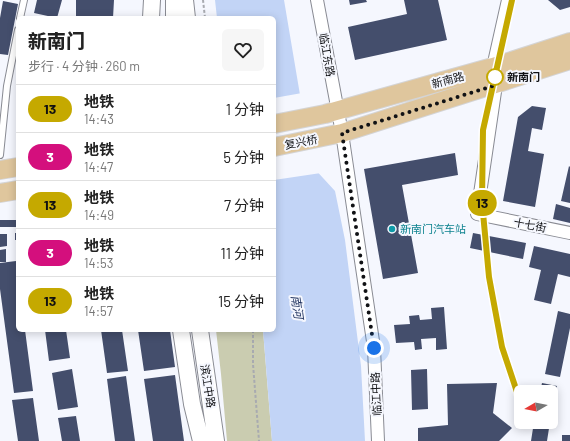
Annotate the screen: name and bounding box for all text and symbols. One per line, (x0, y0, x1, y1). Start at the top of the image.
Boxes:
text: 新南门 (28, 29, 85, 52)
button: heart (222, 29, 264, 71)
street label: 临江东路 (317, 32, 338, 78)
text: 步行 · 4 分钟 · 260 m (28, 58, 140, 74)
marker: 新南门 (486, 68, 504, 86)
street label: 新南路 (430, 69, 465, 90)
place label: 新南门 (507, 70, 540, 83)
text: 地铁 (84, 92, 114, 110)
text: 13 (44, 100, 56, 117)
text: 1 分钟 (226, 100, 264, 118)
text: 14:43 (84, 111, 114, 127)
street label: 复兴桥 (283, 132, 318, 151)
text: 地铁 (84, 140, 114, 158)
text: 3 (46, 148, 54, 165)
text: 5 分钟 (223, 148, 264, 166)
text: 14:47 (84, 159, 113, 175)
text: 地铁 (84, 188, 114, 206)
line badge: 13 (464, 190, 500, 216)
text: 13 (476, 194, 488, 211)
text: 13 (44, 196, 56, 213)
text: 7 分钟 (224, 196, 264, 214)
text: 14:49 (84, 207, 114, 223)
street label: 十七街 (513, 215, 548, 234)
place label: 新南门汽车站 (400, 222, 466, 235)
marker: 新南门汽车站 (387, 224, 397, 234)
text: 地铁 (84, 236, 114, 254)
text: 3 (46, 244, 54, 261)
text: 11 分钟 (220, 244, 264, 262)
text: 14:53 (84, 255, 114, 271)
text: 地铁 (84, 284, 114, 302)
text: 13 (44, 292, 56, 309)
text: 15 分钟 (218, 292, 264, 310)
water label: 南河 (289, 294, 307, 322)
text: 14:57 (84, 303, 113, 319)
your location (364, 338, 384, 358)
street label: 滨江中路 (199, 363, 218, 409)
street label: 临江中路 (368, 372, 383, 416)
north arrow (514, 385, 558, 429)
map controls (514, 385, 558, 429)

